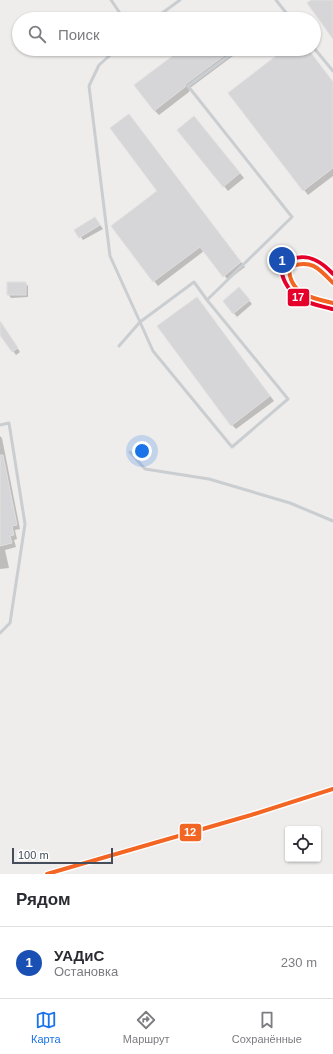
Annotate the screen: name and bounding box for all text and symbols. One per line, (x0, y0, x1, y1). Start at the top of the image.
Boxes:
search box (12, 12, 321, 56)
icon: search (26, 23, 48, 45)
text: Поиск (58, 26, 100, 43)
pin: 1 (269, 245, 295, 275)
line badge: 17 (287, 288, 310, 307)
text: 17 (292, 291, 304, 303)
your location (132, 441, 152, 461)
line badge: 12 (179, 823, 202, 842)
text: 12 (184, 826, 196, 838)
map controls (285, 826, 321, 862)
button: locate (285, 826, 321, 862)
scale bar (12, 846, 113, 865)
text: 100 m (18, 849, 49, 861)
text: Рядом (16, 890, 71, 909)
text: УАДиС (54, 947, 104, 964)
text: 1 (25, 955, 33, 970)
text: 230 m (281, 955, 317, 970)
text: Остановка (54, 964, 118, 979)
tab: Карта (31, 1009, 61, 1045)
tab: Маршрут (123, 1009, 170, 1045)
tab: Сохранённые (232, 1009, 302, 1045)

